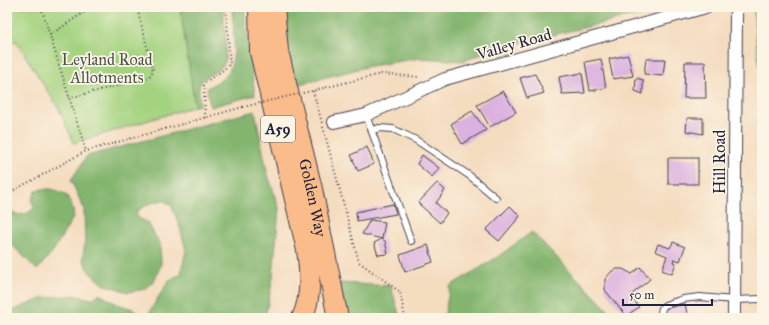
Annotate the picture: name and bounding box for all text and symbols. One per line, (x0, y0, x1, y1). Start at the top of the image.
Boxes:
street label: Valley Road (473, 24, 554, 64)
park label: Leyland Road Allotments (61, 50, 153, 87)
road number: A59 (261, 116, 295, 142)
street label: Hill Road (710, 130, 729, 194)
street label: Golden Way (295, 157, 331, 239)
scale bar (623, 281, 712, 307)
text: 50 m (629, 288, 654, 302)

